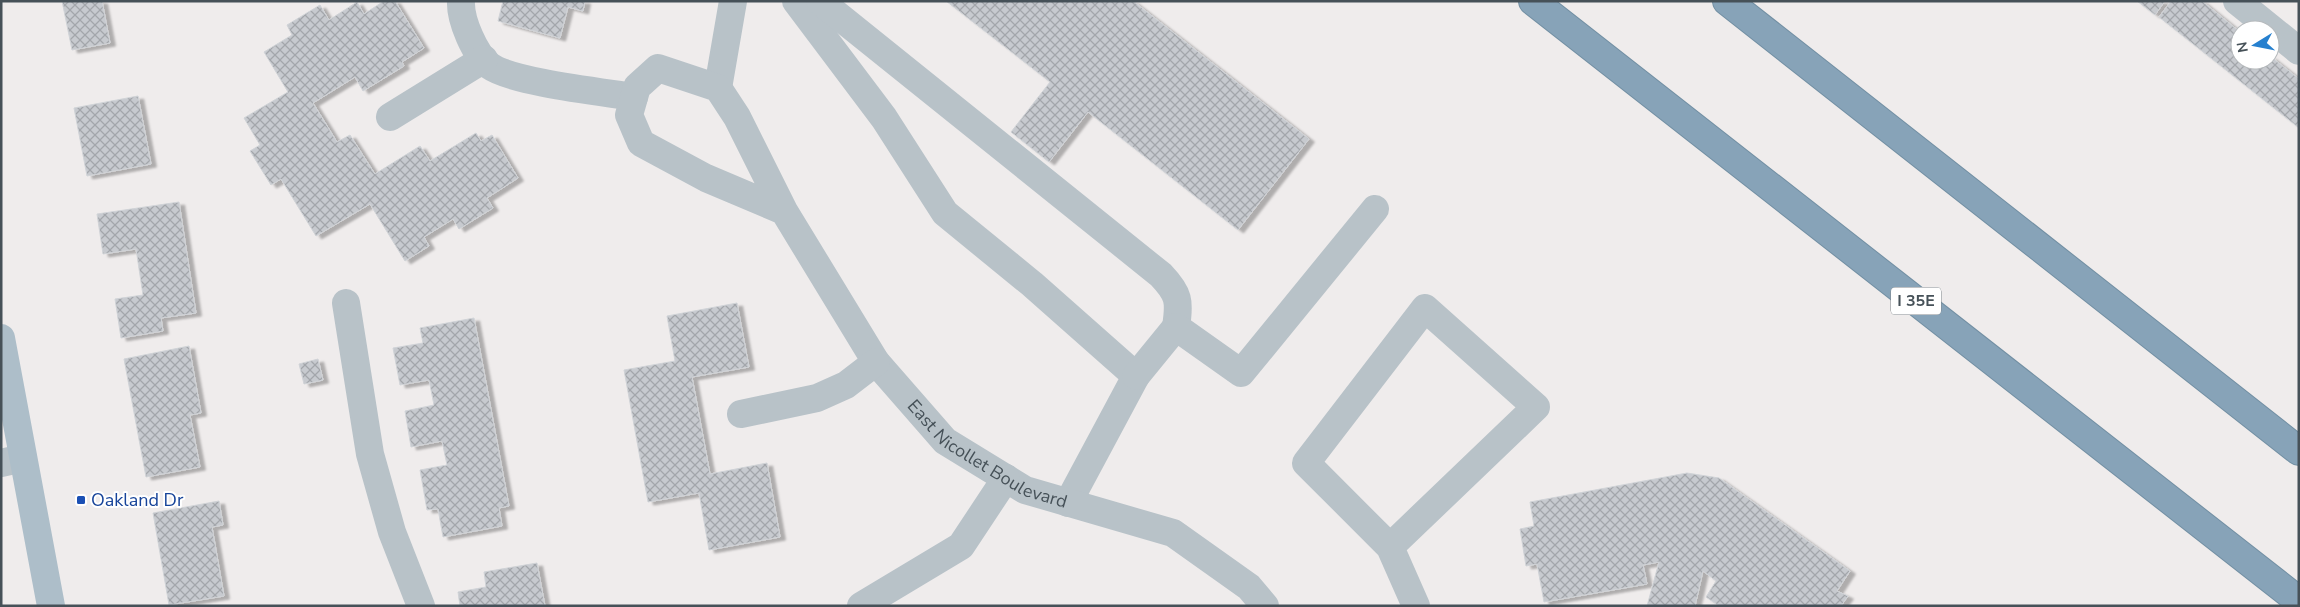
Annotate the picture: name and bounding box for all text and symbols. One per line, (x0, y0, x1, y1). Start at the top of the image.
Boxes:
north arrow (2230, 20, 2280, 70)
text: N (2232, 40, 2253, 54)
road number: I 35E (1891, 288, 1941, 314)
street label: East Nicollet Boulevard (902, 394, 1070, 514)
place label: Oakland Dr (91, 488, 184, 512)
marker: Oakland Dr (75, 494, 87, 506)

